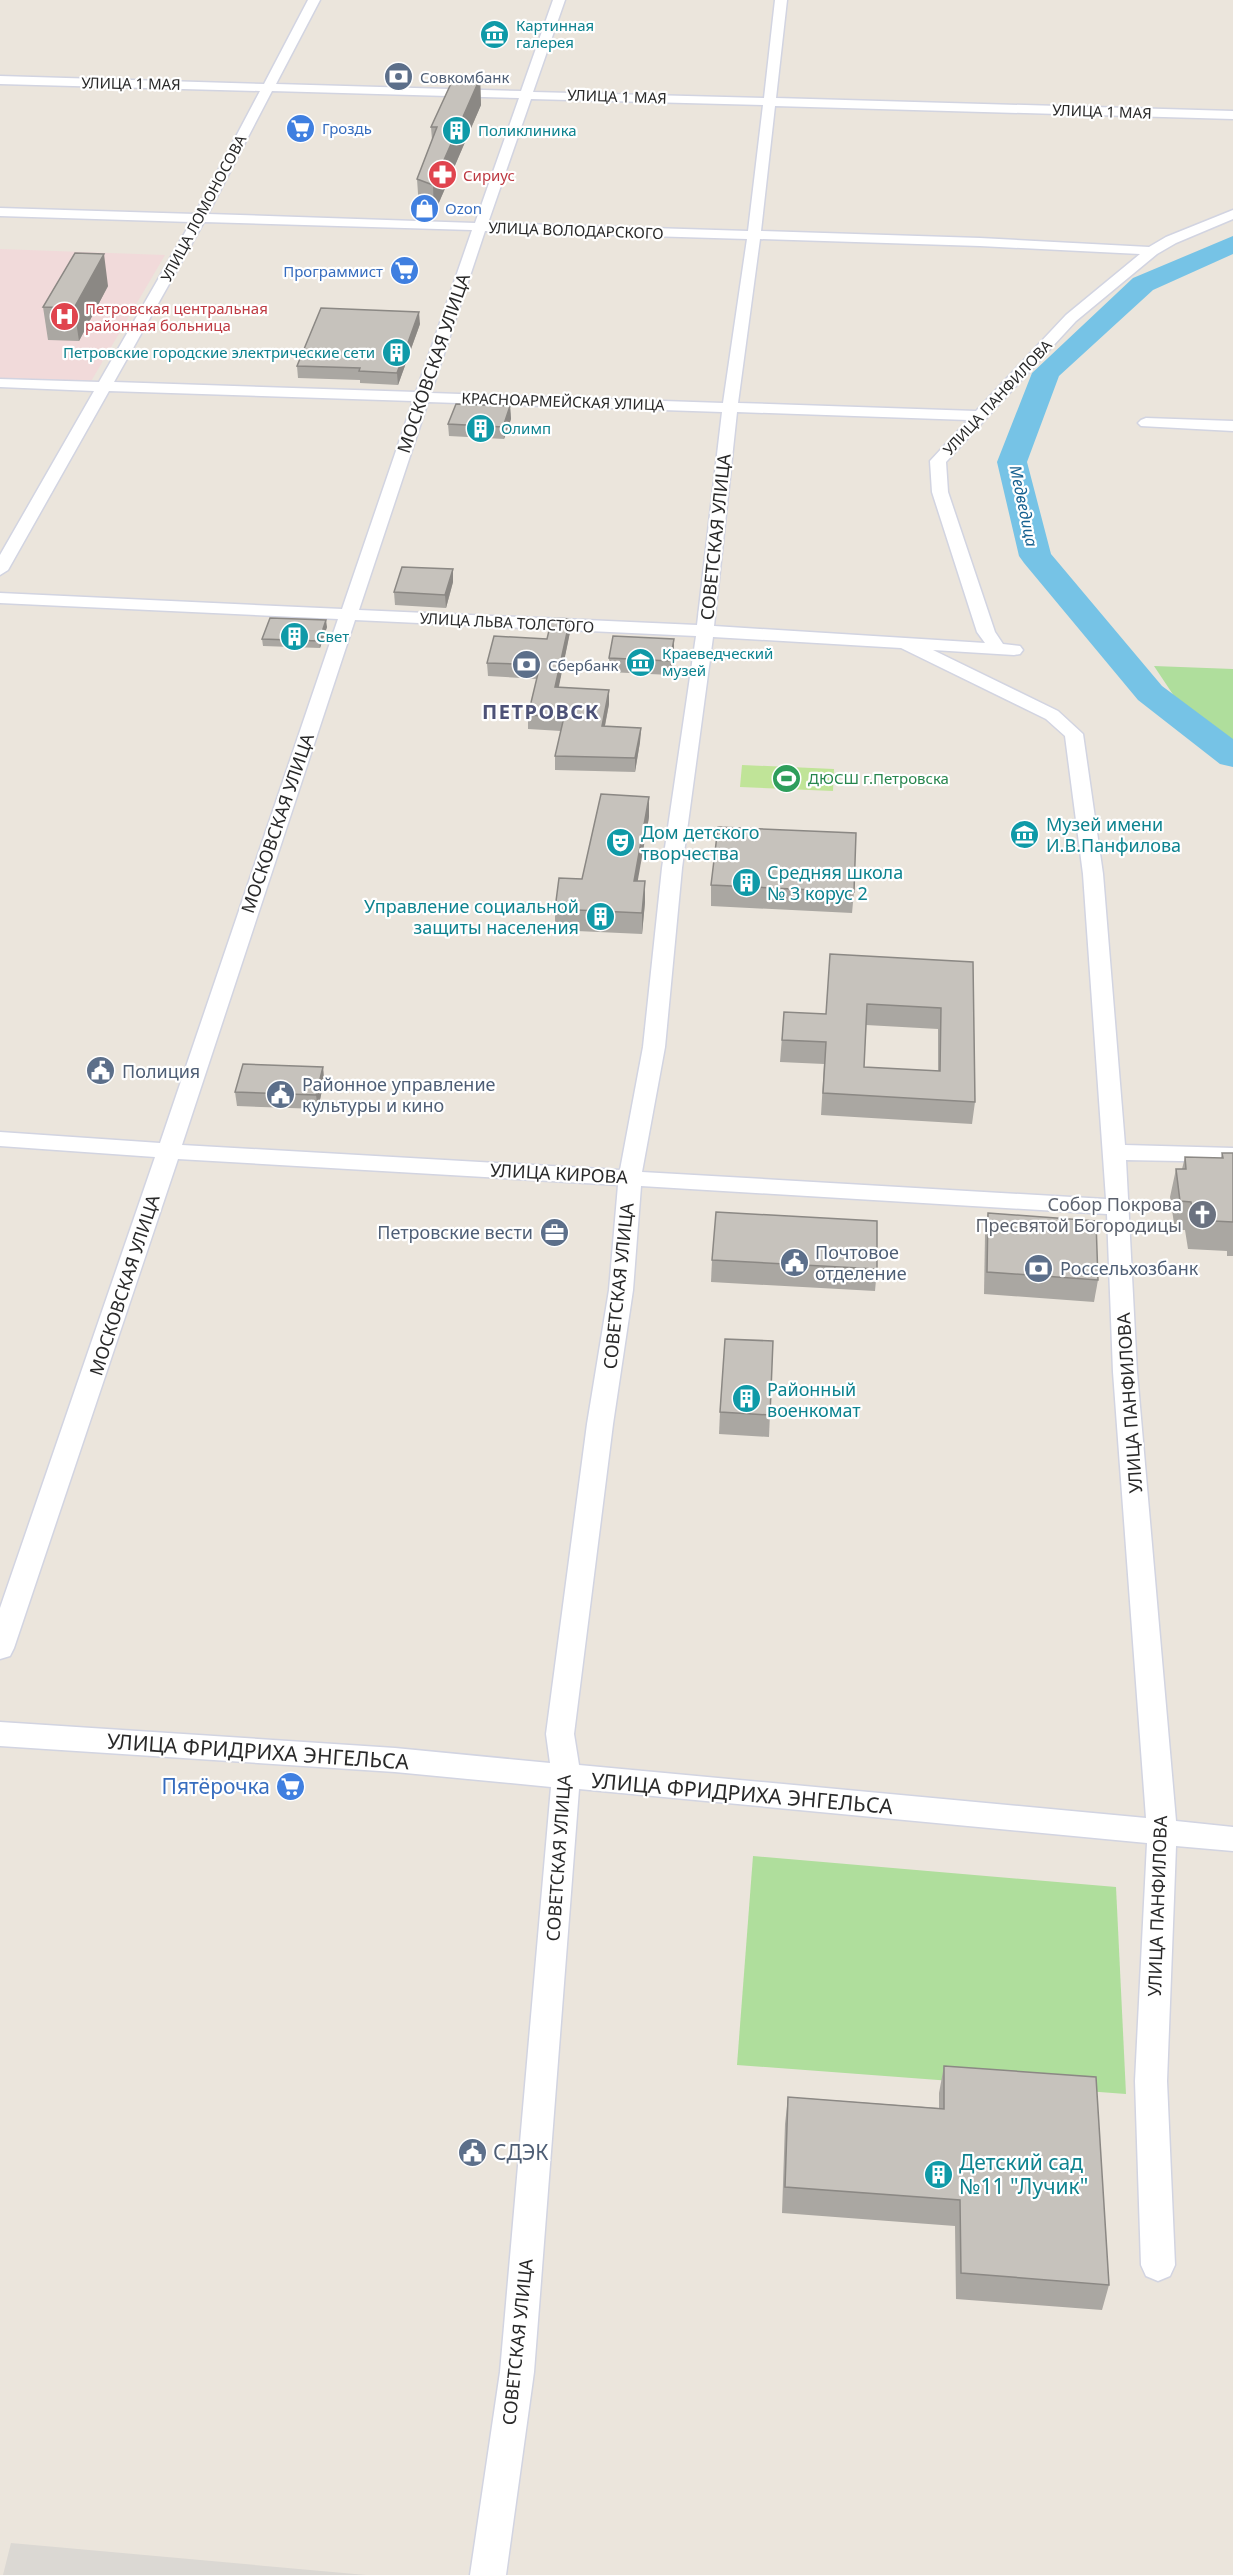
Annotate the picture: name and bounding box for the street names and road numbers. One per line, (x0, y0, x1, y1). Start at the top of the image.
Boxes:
street label: УЛИЦА 1 МАЯ (81, 72, 181, 94)
street label: УЛИЦА 1 МАЯ (567, 84, 667, 108)
street label: УЛИЦА 1 МАЯ (1052, 99, 1152, 123)
street label: УЛИЦА ЛОМОНОСОВА (156, 131, 250, 285)
street label: УЛИЦА ВОЛОДАРСКОГО (488, 217, 664, 243)
street label: МОСКОВСКАЯ УЛИЦА (391, 269, 475, 456)
street label: УЛИЦА ПАНФИЛОВА (938, 335, 1056, 459)
street label: КРАСНОАРМЕЙСКАЯ УЛИЦА (461, 387, 665, 415)
street label: СОВЕТСКАЯ УЛИЦА (694, 452, 736, 621)
street label: УЛИЦА ЛЬВА ТОЛСТОГО (419, 607, 595, 637)
street label: МОСКОВСКАЯ УЛИЦА (235, 729, 319, 916)
street label: УЛИЦА КИРОВА (490, 1157, 629, 1189)
street label: МОСКОВСКАЯ УЛИЦА (83, 1191, 165, 1378)
street label: СОВЕТСКАЯ УЛИЦА (597, 1201, 639, 1370)
street label: УЛИЦА ПАНФИЛОВА (1111, 1311, 1147, 1494)
street label: УЛИЦА ФРИДРИХА ЭНГЕЛЬСА (106, 1726, 411, 1776)
street label: УЛИЦА ФРИДРИХА ЭНГЕЛЬСА (590, 1766, 895, 1820)
street label: СОВЕТСКАЯ УЛИЦА (540, 1773, 576, 1942)
street label: УЛИЦА ПАНФИЛОВА (1142, 1815, 1172, 1997)
street label: СОВЕТСКАЯ УЛИЦА (496, 2257, 538, 2426)

